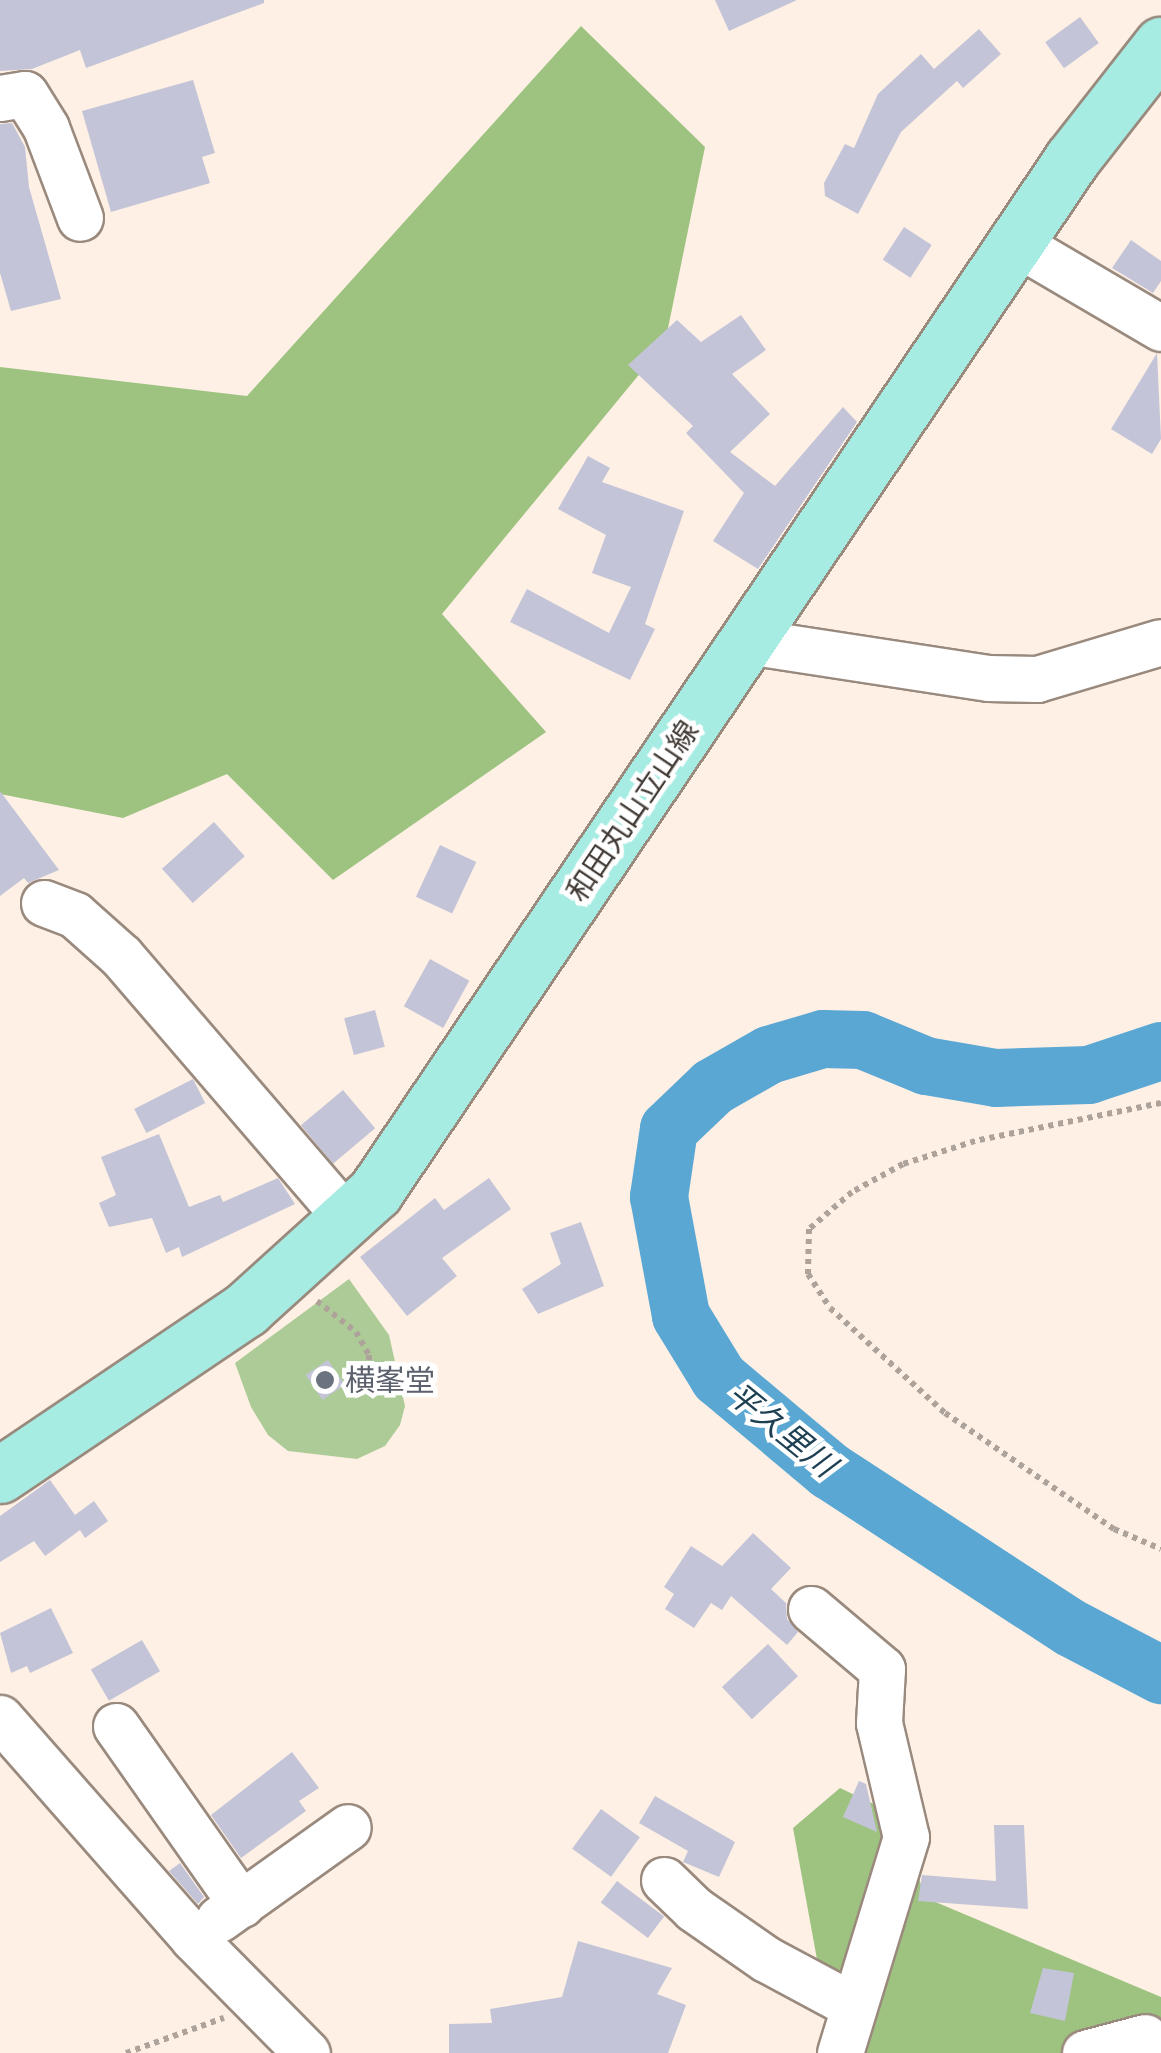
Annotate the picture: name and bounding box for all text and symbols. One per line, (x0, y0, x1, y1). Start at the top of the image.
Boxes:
street label: 和田丸山立山線 (558, 714, 706, 908)
place label: 横峯堂 (345, 1362, 435, 1398)
marker: 横峯堂 (314, 1369, 336, 1391)
water label: 平久里川 (720, 1374, 844, 1484)

